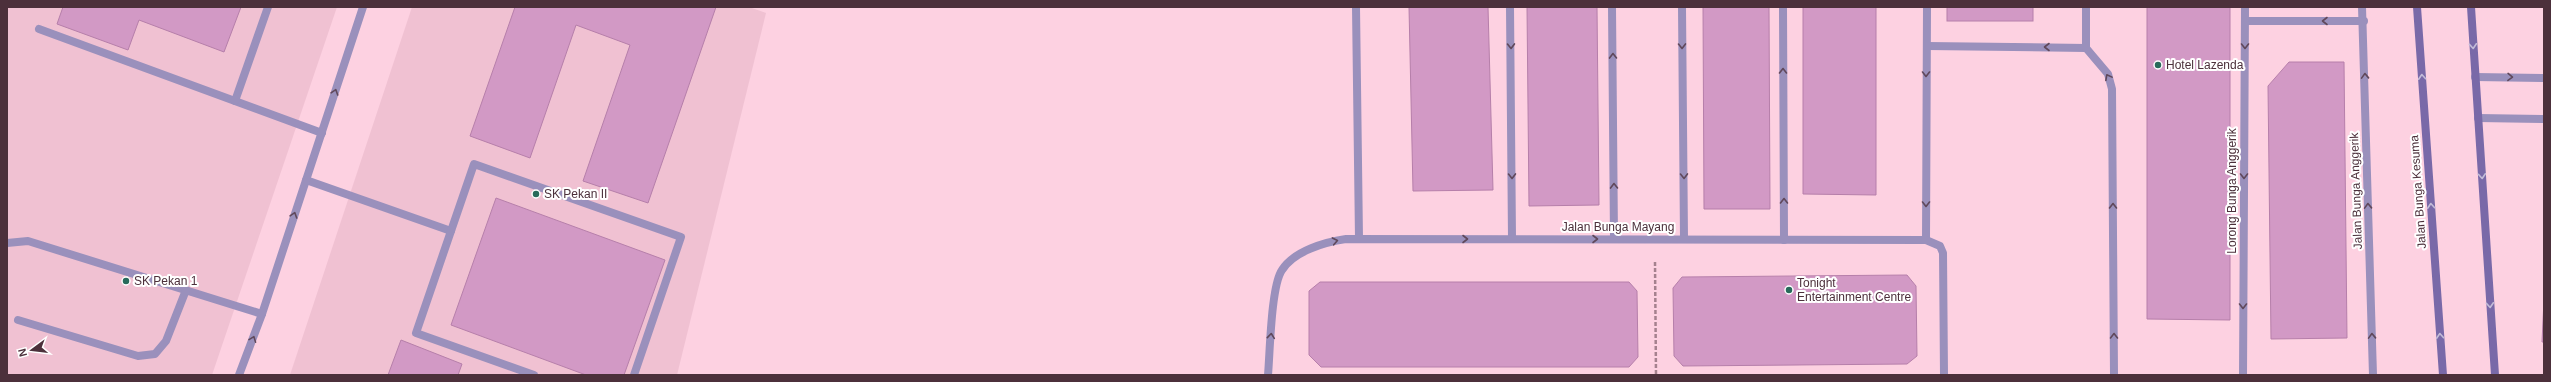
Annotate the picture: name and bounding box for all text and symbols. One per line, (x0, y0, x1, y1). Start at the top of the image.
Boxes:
one-way arrow (2322, 17, 2328, 25)
one-way arrow (1507, 43, 1515, 49)
one-way arrow (1678, 43, 1686, 49)
one-way arrow (2044, 43, 2050, 51)
one-way arrow (2241, 43, 2249, 49)
one-way arrow (2469, 43, 2478, 49)
one-way arrow (1609, 53, 1617, 59)
place label: Hotel Lazenda (2166, 58, 2244, 72)
marker: Hotel Lazenda (2153, 60, 2163, 70)
one-way arrow (1779, 68, 1787, 74)
one-way arrow (1922, 71, 1931, 77)
one-way arrow (2361, 73, 2369, 79)
one-way arrow (2507, 73, 2513, 81)
one-way arrow (2106, 74, 2113, 81)
one-way arrow (2417, 74, 2426, 80)
one-way arrow (330, 89, 339, 96)
street label: Lorong Bunga Anggerik (2225, 127, 2239, 254)
street label: Jalan Bunga Anggerik (2347, 131, 2365, 250)
street label: Jalan Bunga Kesuma (2407, 134, 2429, 249)
one-way arrow (1508, 173, 1516, 179)
one-way arrow (1680, 173, 1688, 179)
one-way arrow (2240, 173, 2248, 179)
one-way arrow (2477, 173, 2486, 179)
one-way arrow (1610, 183, 1618, 189)
place label: SK Pekan II (544, 187, 607, 201)
marker: SK Pekan II (531, 189, 541, 199)
one-way arrow (1780, 198, 1788, 204)
one-way arrow (1922, 201, 1930, 207)
one-way arrow (2109, 203, 2117, 209)
one-way arrow (2364, 203, 2373, 209)
one-way arrow (2426, 203, 2435, 209)
one-way arrow (290, 212, 298, 219)
street label: Jalan Bunga Mayang (1562, 220, 1674, 234)
one-way arrow (1462, 235, 1468, 243)
one-way arrow (1592, 235, 1598, 243)
one-way arrow (1332, 237, 1338, 245)
place label: SK Pekan 1 (134, 274, 198, 288)
marker: SK Pekan 1 (121, 276, 131, 286)
place label: Tonight Entertainment Centre (1797, 276, 1911, 304)
marker: Tonight Entertainment Centre (1784, 285, 1794, 295)
one-way arrow (2486, 302, 2495, 308)
one-way arrow (2239, 303, 2247, 309)
north arrow (12, 330, 52, 370)
one-way arrow (1267, 333, 1276, 339)
one-way arrow (2110, 333, 2118, 339)
one-way arrow (2368, 333, 2376, 339)
one-way arrow (2436, 333, 2445, 339)
one-way arrow (248, 335, 256, 342)
text: N (16, 347, 29, 358)

